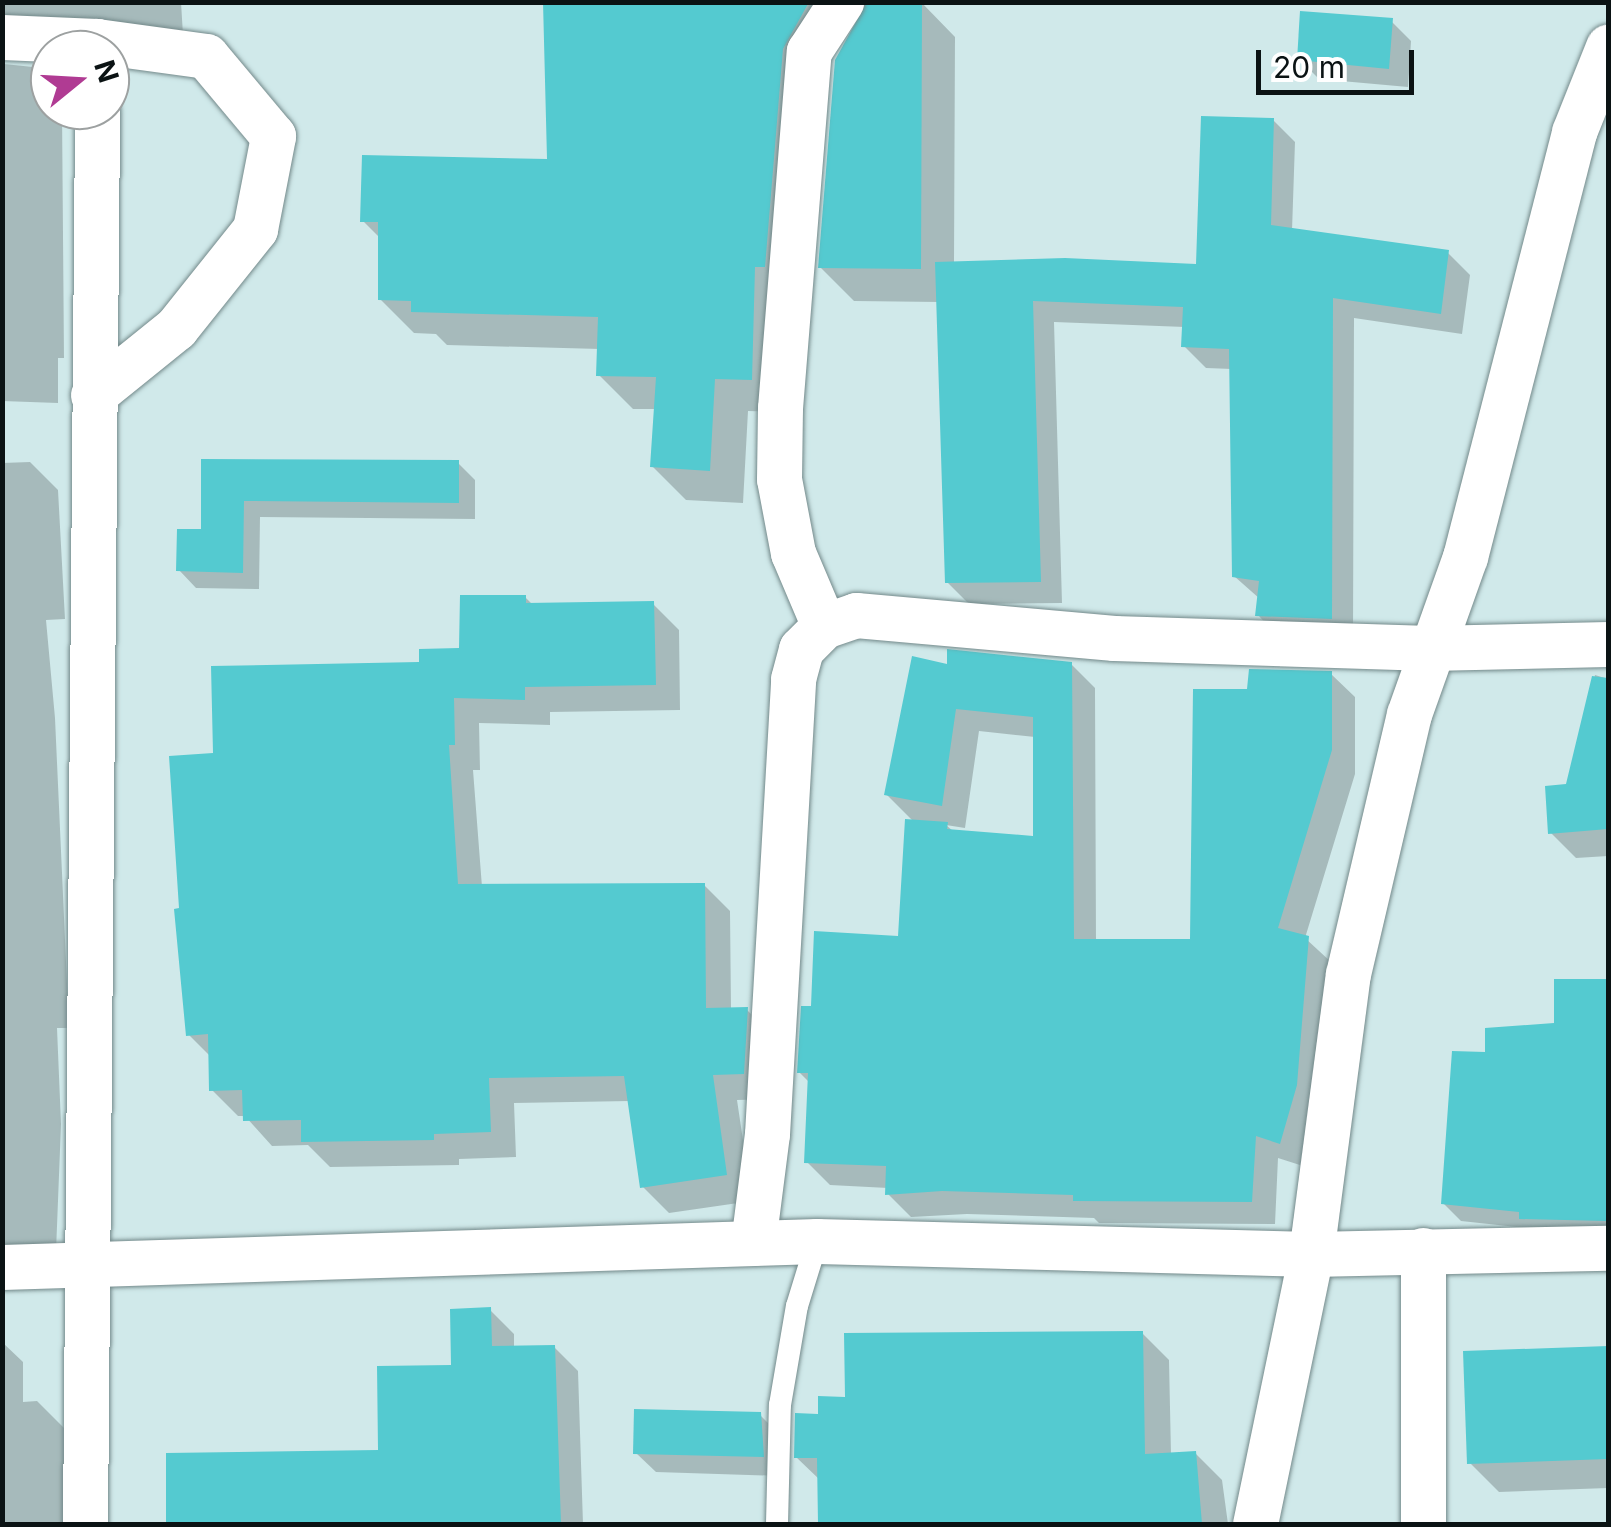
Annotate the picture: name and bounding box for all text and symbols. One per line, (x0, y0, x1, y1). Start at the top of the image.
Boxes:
north arrow (30, 30, 130, 130)
scale bar (1261, 30, 1418, 92)
text: 20 m (1273, 49, 1345, 85)
text: N (87, 56, 126, 87)

